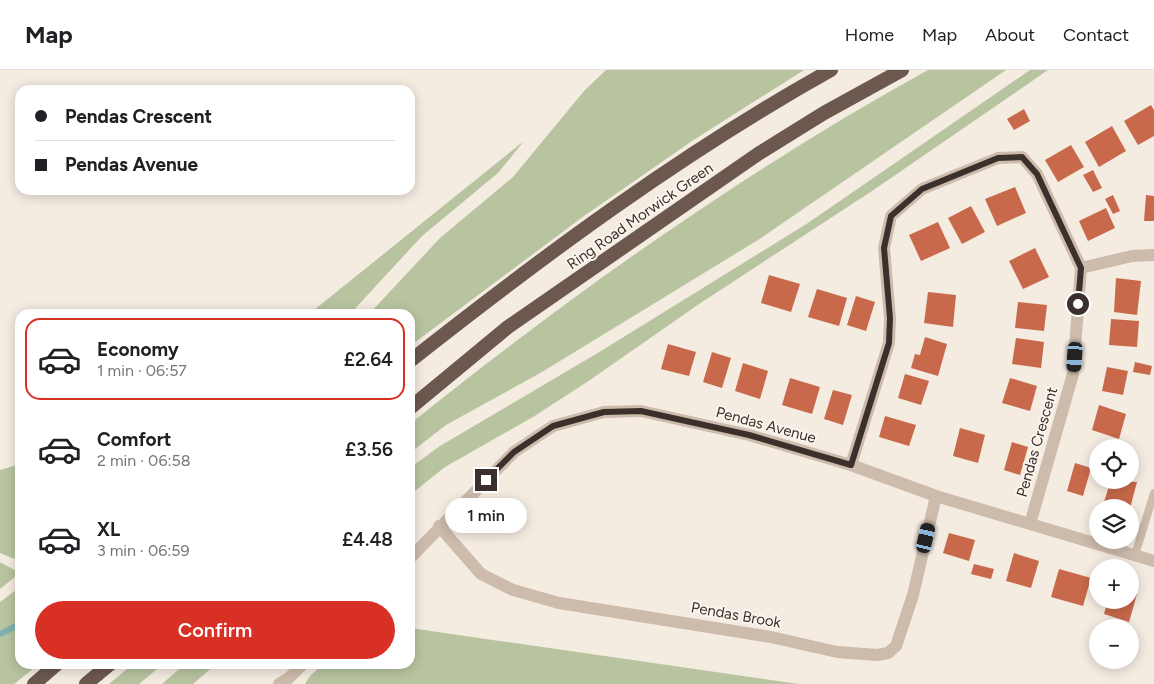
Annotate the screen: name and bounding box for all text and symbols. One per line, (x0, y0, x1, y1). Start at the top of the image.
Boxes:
text: Map (25, 20, 73, 49)
text: Home (845, 24, 894, 46)
text: Map (922, 24, 957, 46)
text: About (985, 24, 1035, 46)
text: Contact (1063, 24, 1129, 46)
text: Pendas Crescent (65, 105, 212, 128)
text: Pendas Avenue (65, 153, 198, 176)
street label: Ring Road Morwick Green (564, 159, 716, 273)
route start (1067, 293, 1089, 315)
icon: car (37, 337, 82, 382)
text: Economy (97, 338, 179, 361)
car (1066, 342, 1083, 372)
text: £2.64 (344, 348, 393, 371)
text: 1 min · 06:57 (97, 361, 187, 380)
street label: Pendas Crescent (1013, 385, 1061, 499)
street label: Pendas Avenue (714, 403, 818, 447)
icon: car (37, 427, 82, 472)
text: Comfort (97, 428, 172, 451)
text: £3.56 (345, 438, 393, 461)
map controls (1089, 439, 1139, 669)
button: locate (1089, 439, 1139, 489)
text: 2 min · 06:58 (97, 451, 191, 470)
route end (475, 469, 497, 491)
callout: 1 min (445, 498, 527, 532)
button: layers (1089, 499, 1139, 549)
text: 1 min (467, 506, 505, 525)
icon: car (37, 517, 82, 562)
text: XL (97, 518, 120, 541)
car (915, 522, 936, 554)
text: £4.48 (342, 528, 393, 551)
text: 3 min · 06:59 (97, 541, 190, 560)
button: + (1089, 559, 1139, 609)
street label: Pendas Brook (690, 598, 783, 632)
button: Confirm (35, 601, 395, 659)
button: − (1089, 619, 1139, 669)

